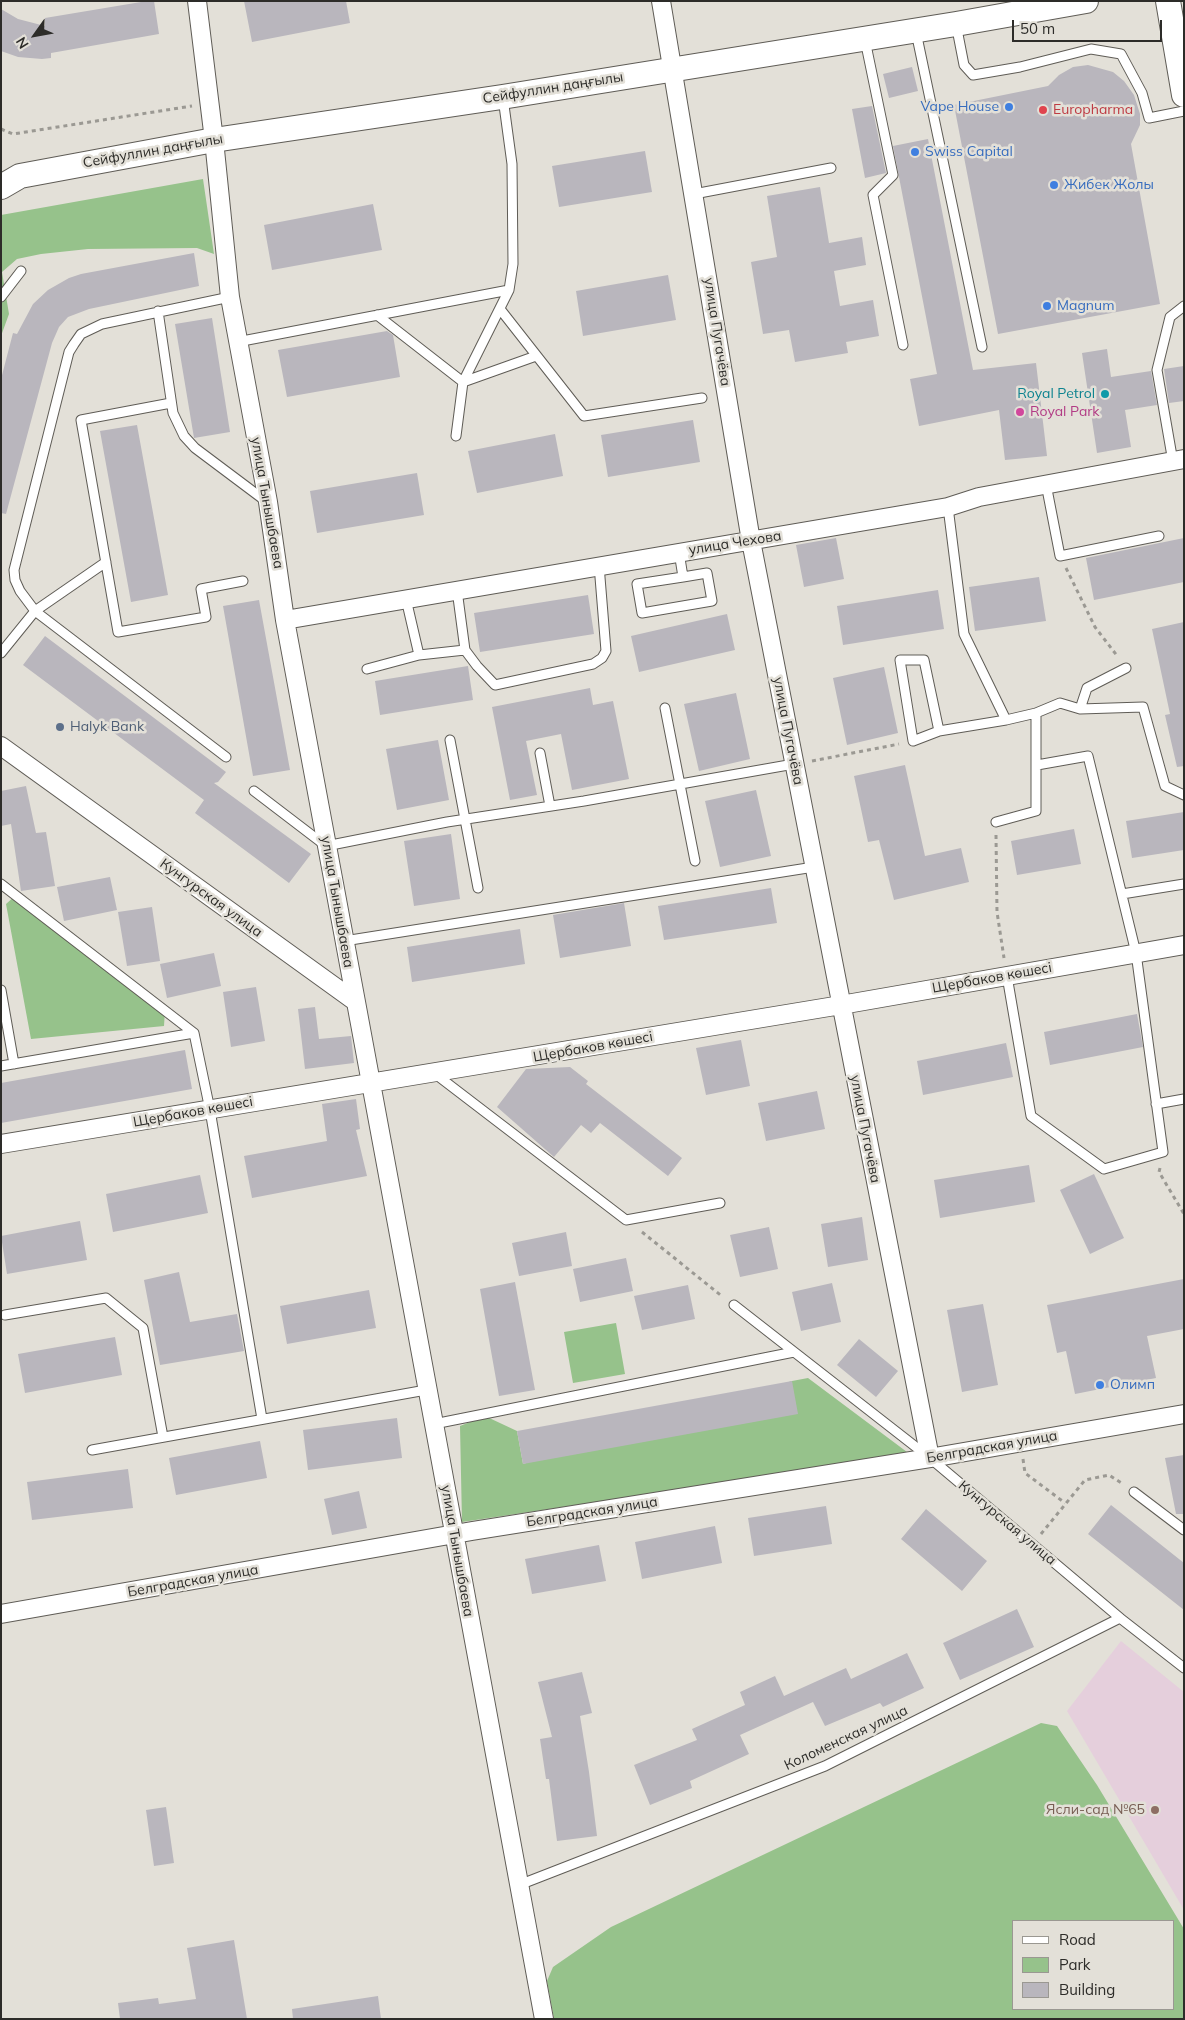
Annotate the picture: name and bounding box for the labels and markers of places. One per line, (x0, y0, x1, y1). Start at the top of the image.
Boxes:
place label: Vape House (921, 99, 999, 115)
marker: Vape House (1003, 101, 1015, 113)
place label: Europharma (1053, 102, 1133, 118)
marker: Europharma (1037, 104, 1049, 116)
place label: Swiss Capital (925, 144, 1013, 160)
marker: Swiss Capital (909, 146, 921, 158)
place label: Жибек Жолы (1064, 177, 1154, 193)
marker: Жибек Жолы (1048, 179, 1060, 191)
place label: Magnum (1057, 298, 1114, 314)
marker: Magnum (1041, 300, 1053, 312)
place label: Royal Petrol (1017, 386, 1095, 402)
marker: Royal Petrol (1099, 388, 1111, 400)
place label: Royal Park (1030, 404, 1100, 420)
marker: Royal Park (1014, 406, 1026, 418)
place label: Halyk Bank (70, 719, 144, 735)
marker: Halyk Bank (54, 721, 66, 733)
place label: Олимп (1110, 1377, 1155, 1393)
marker: Олимп (1094, 1379, 1106, 1391)
place label: Ясли-сад №65 (1046, 1802, 1145, 1818)
marker: Ясли-сад №65 (1149, 1804, 1161, 1816)

